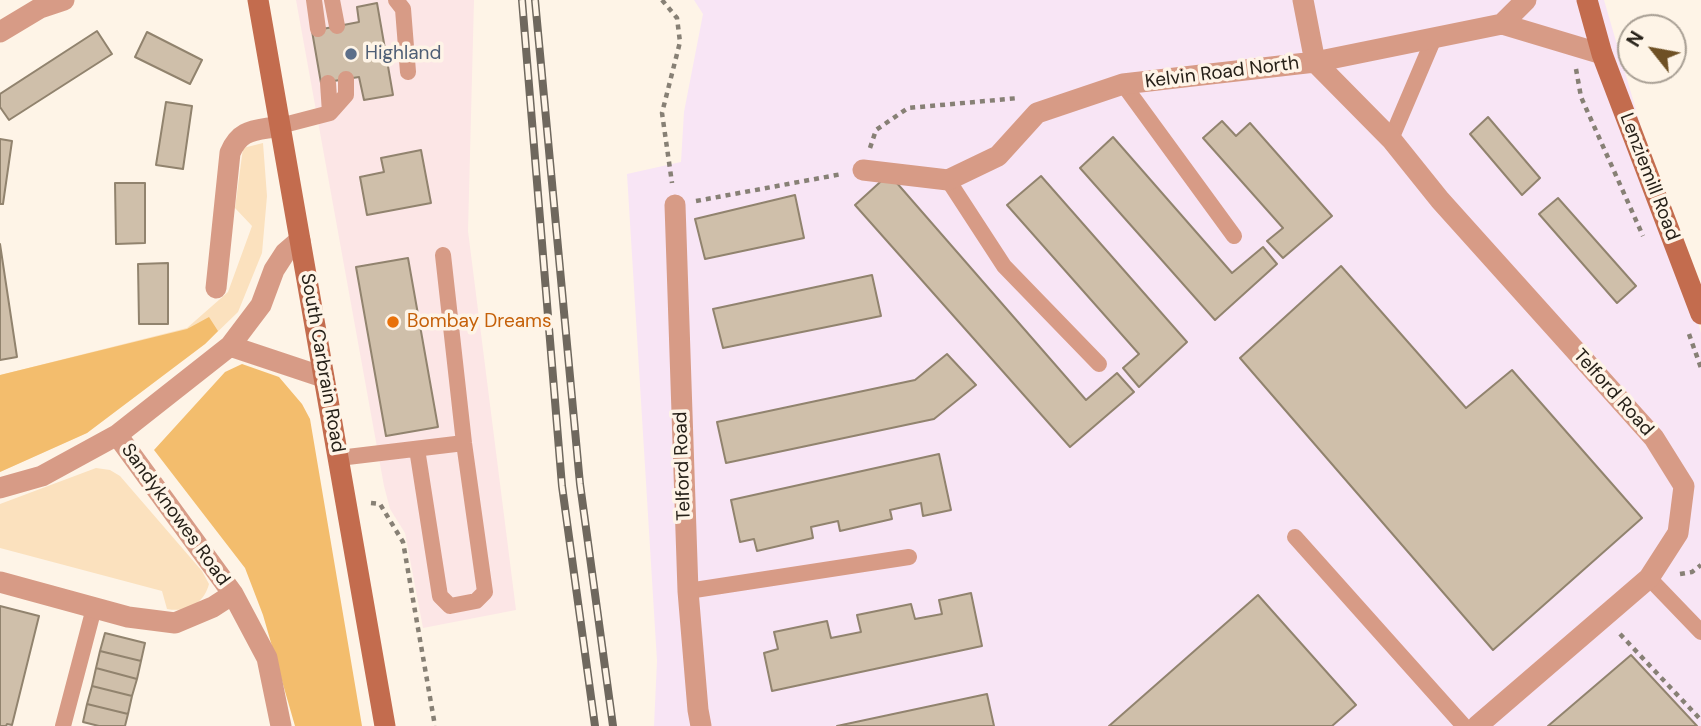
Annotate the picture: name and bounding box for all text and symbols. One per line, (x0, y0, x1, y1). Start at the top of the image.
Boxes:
north arrow (1617, 14, 1687, 84)
text: N (1621, 27, 1650, 51)
place label: Highland (365, 43, 441, 65)
marker: Highland (343, 46, 359, 62)
street label: Kelvin Road North (1144, 52, 1300, 94)
street label: Lenziemill Road (1614, 110, 1684, 244)
street label: South Carbrain Road (295, 272, 349, 454)
place label: Bombay Dreams (407, 311, 552, 333)
marker: Bombay Dreams (385, 314, 401, 330)
street label: Telford Road (1568, 345, 1658, 441)
street label: Telford Road (670, 411, 696, 521)
street label: Sandyknowes Road (116, 440, 234, 590)

